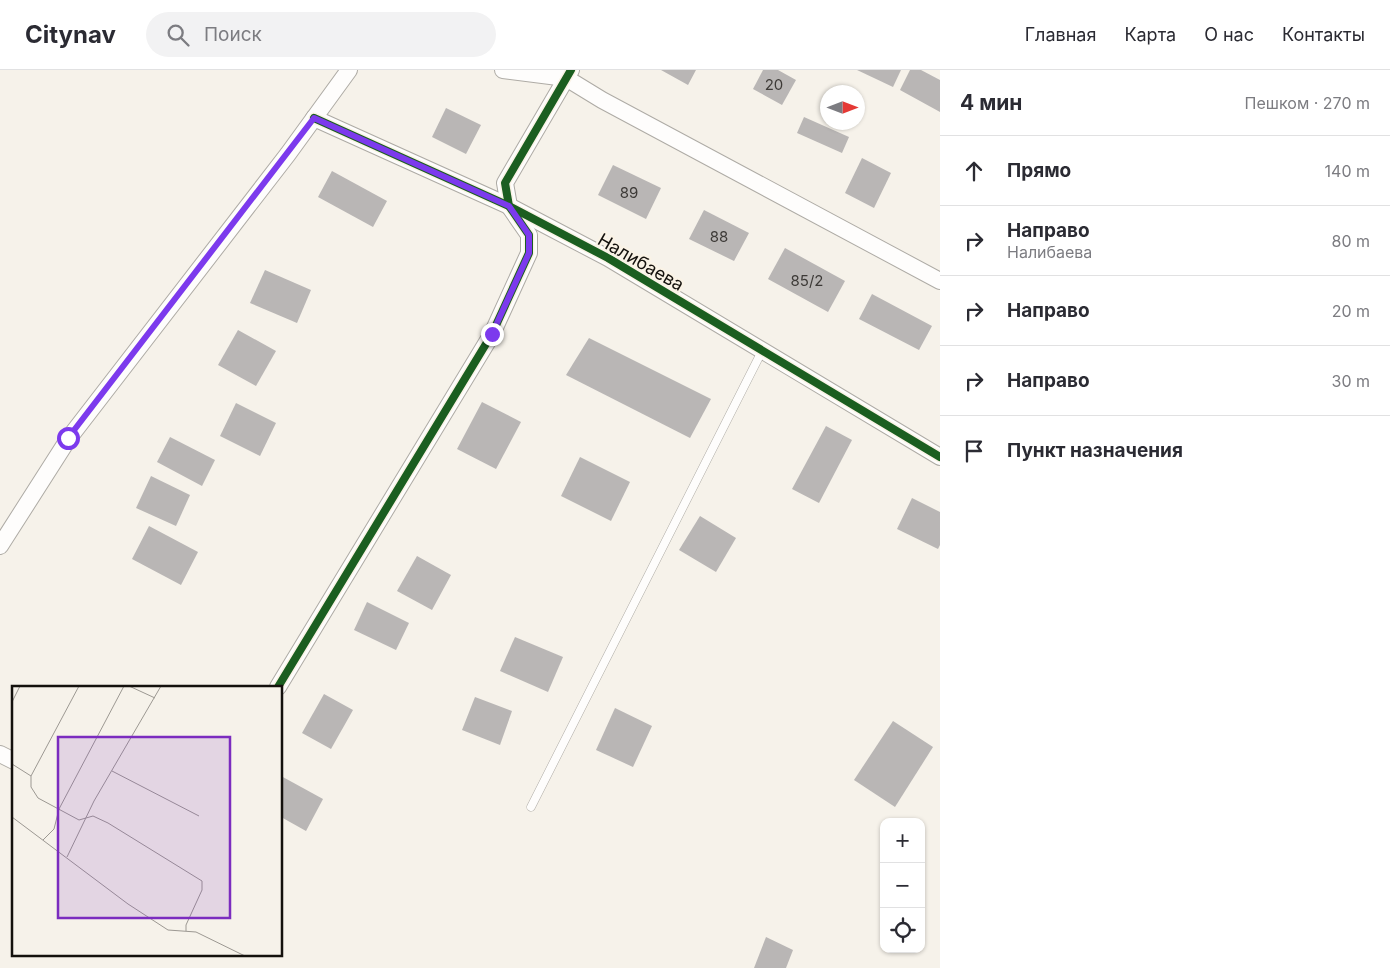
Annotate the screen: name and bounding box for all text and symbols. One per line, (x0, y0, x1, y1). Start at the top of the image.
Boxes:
search box (146, 12, 496, 57)
text: Citynav (25, 20, 116, 49)
icon: search (164, 21, 192, 49)
text: Поиск (204, 23, 262, 46)
text: Главная (1025, 24, 1096, 45)
text: Карта (1124, 24, 1176, 45)
text: О нас (1204, 24, 1254, 45)
text: Контакты (1282, 24, 1365, 45)
house number: 20 (765, 75, 783, 94)
north arrow (820, 85, 865, 130)
text: 4 мин (960, 90, 1022, 115)
text: Пешком · 270 m (1245, 93, 1370, 113)
icon: ahead (960, 157, 988, 185)
text: Прямо (1007, 159, 1071, 182)
text: 140 m (1325, 161, 1370, 181)
house number: 89 (620, 183, 638, 202)
text: Направо (1007, 219, 1090, 242)
house number: 88 (710, 227, 728, 246)
icon: right (960, 227, 988, 255)
street label: Налибаева (594, 229, 688, 295)
text: 80 m (1331, 231, 1370, 251)
text: Налибаева (1007, 242, 1092, 262)
house number: 85/2 (791, 271, 823, 290)
icon: right (960, 297, 988, 325)
text: Направо (1007, 299, 1090, 322)
text: 20 m (1332, 301, 1370, 321)
route end (481, 323, 504, 346)
icon: right (960, 367, 988, 395)
text: Направо (1007, 369, 1090, 392)
text: 30 m (1332, 371, 1370, 391)
route start (57, 427, 80, 450)
icon: arrive (960, 437, 988, 465)
text: Пункт назначения (1007, 439, 1183, 462)
inset map (12, 686, 282, 956)
map controls (880, 818, 925, 953)
button: + (880, 818, 925, 863)
button: − (880, 863, 925, 908)
button: locate (880, 908, 925, 953)

